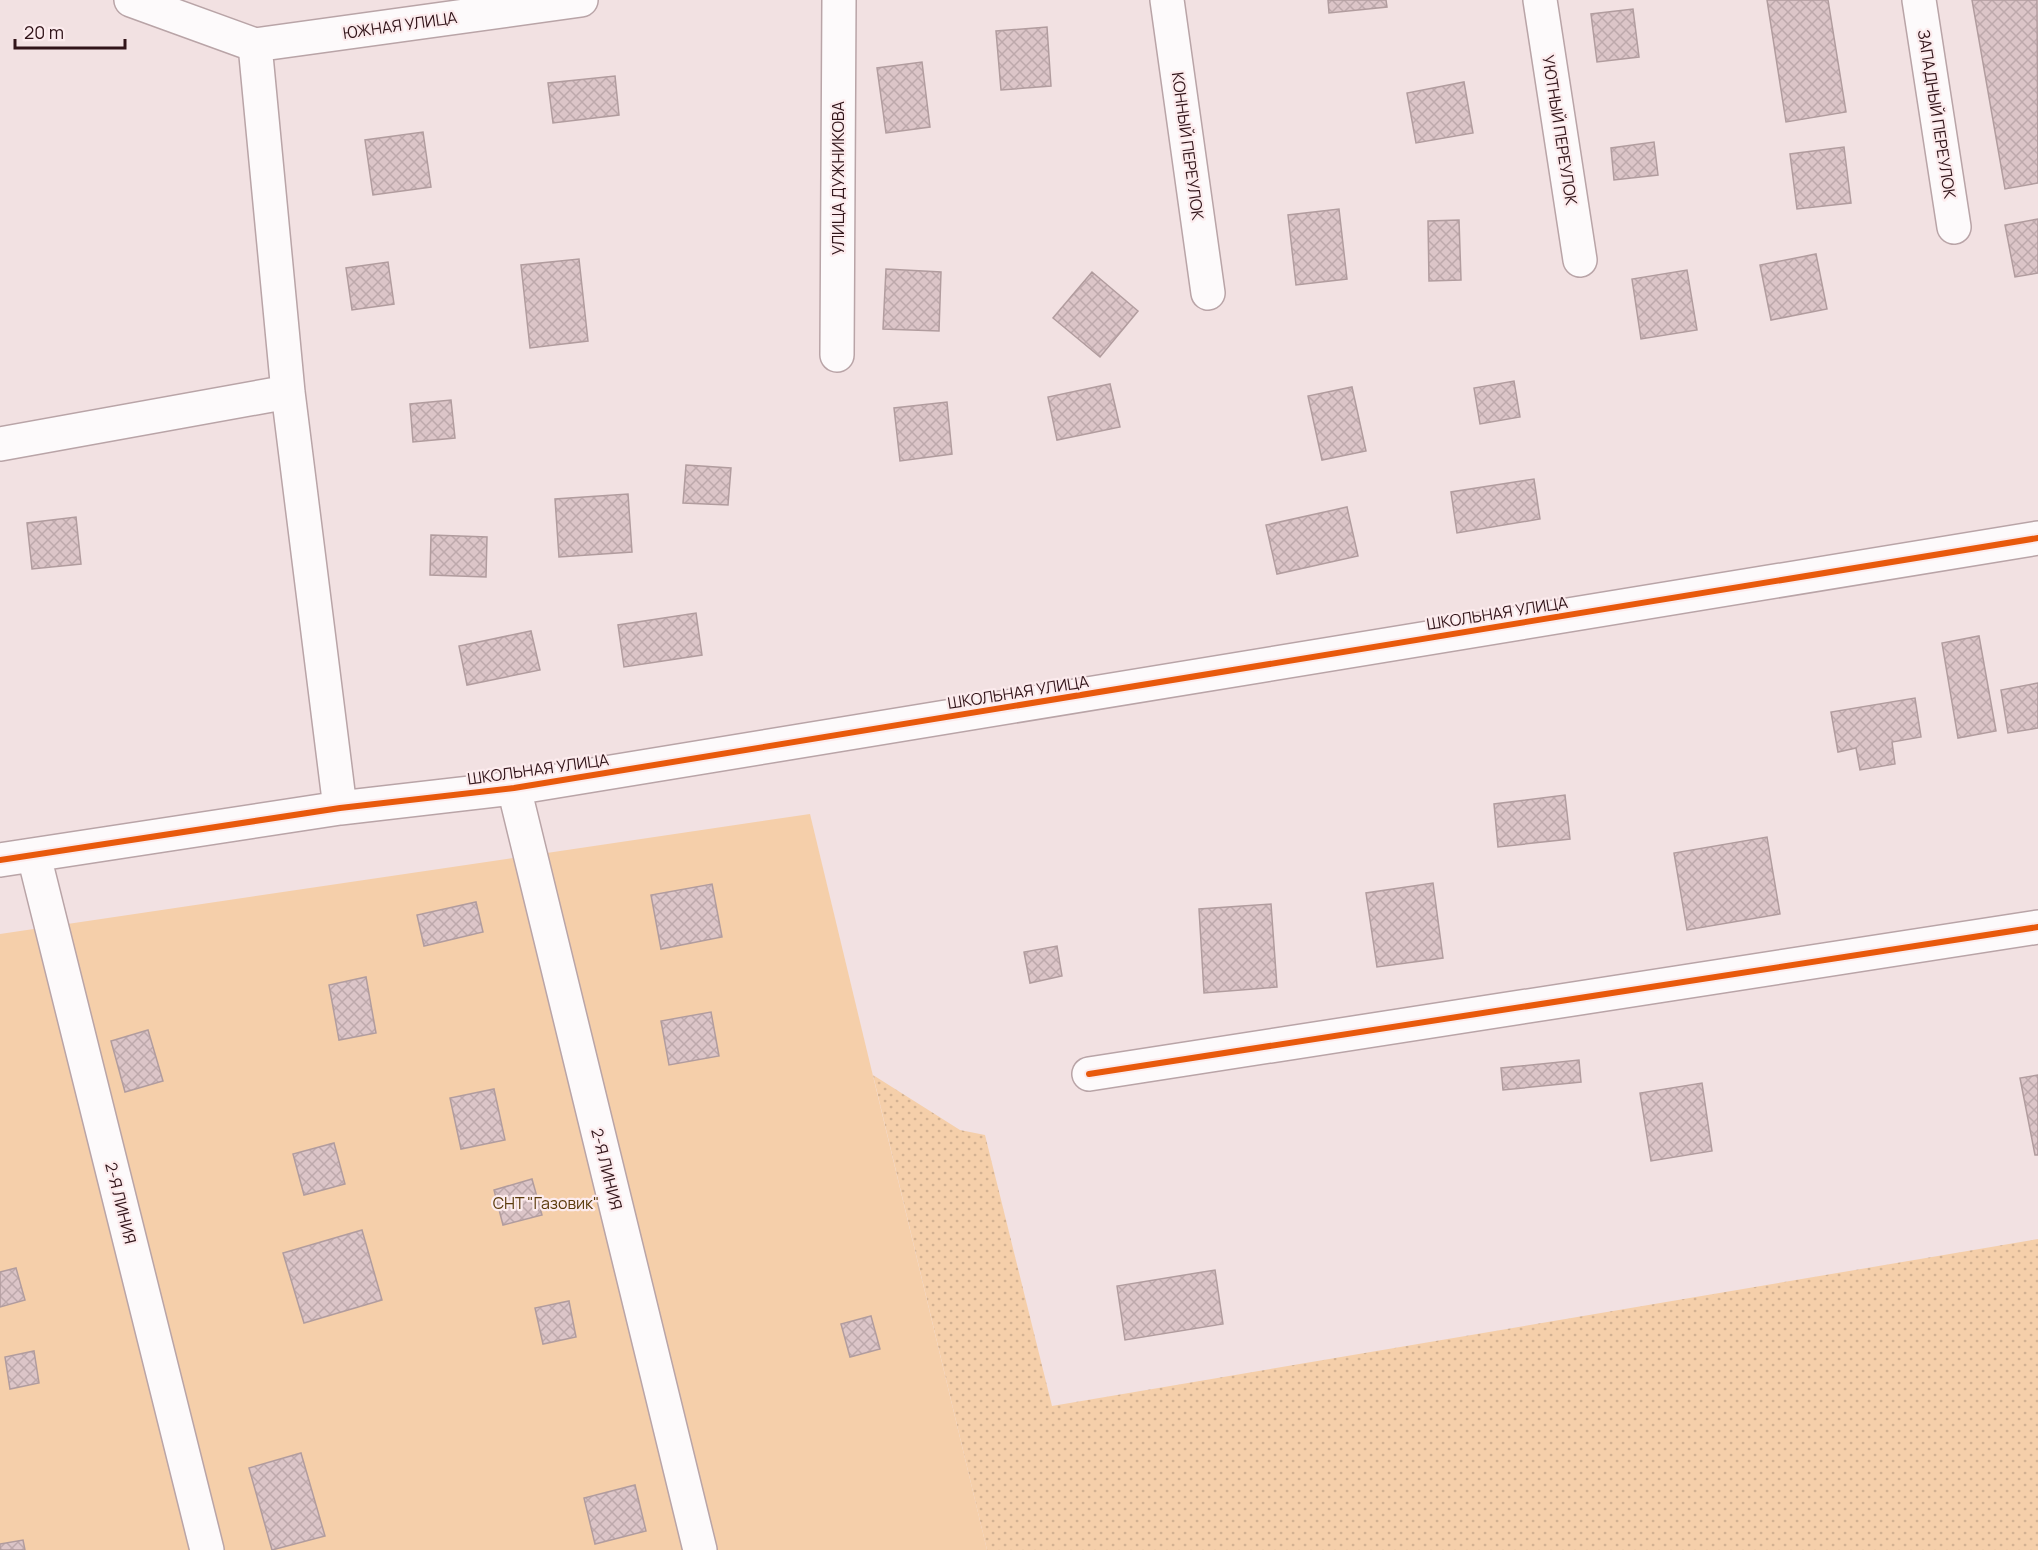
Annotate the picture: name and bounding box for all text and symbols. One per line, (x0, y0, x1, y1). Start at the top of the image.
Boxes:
street label: ЮЖНАЯ УЛИЦА (341, 6, 459, 44)
scale bar (15, 12, 124, 50)
text: 20 m (24, 20, 64, 44)
street label: ЗАПАДНЫЙ ПЕРЕУЛОК (1913, 28, 1961, 201)
street label: УЮТНЫЙ ПЕРЕУЛОК (1537, 53, 1583, 207)
street label: КОННЫЙ ПЕРЕУЛОК (1167, 71, 1209, 222)
street label: УЛИЦА ДУЖНИКОВА (827, 101, 849, 255)
street label: ШКОЛЬНАЯ УЛИЦА (1425, 591, 1569, 635)
street label: ШКОЛЬНАЯ УЛИЦА (946, 670, 1090, 714)
street label: ШКОЛЬНАЯ УЛИЦА (466, 748, 610, 790)
street label: 2-Я ЛИНИЯ (586, 1126, 628, 1212)
street label: 2-Я ЛИНИЯ (100, 1160, 142, 1246)
park label: СНТ "Газовик" (493, 1192, 599, 1214)

